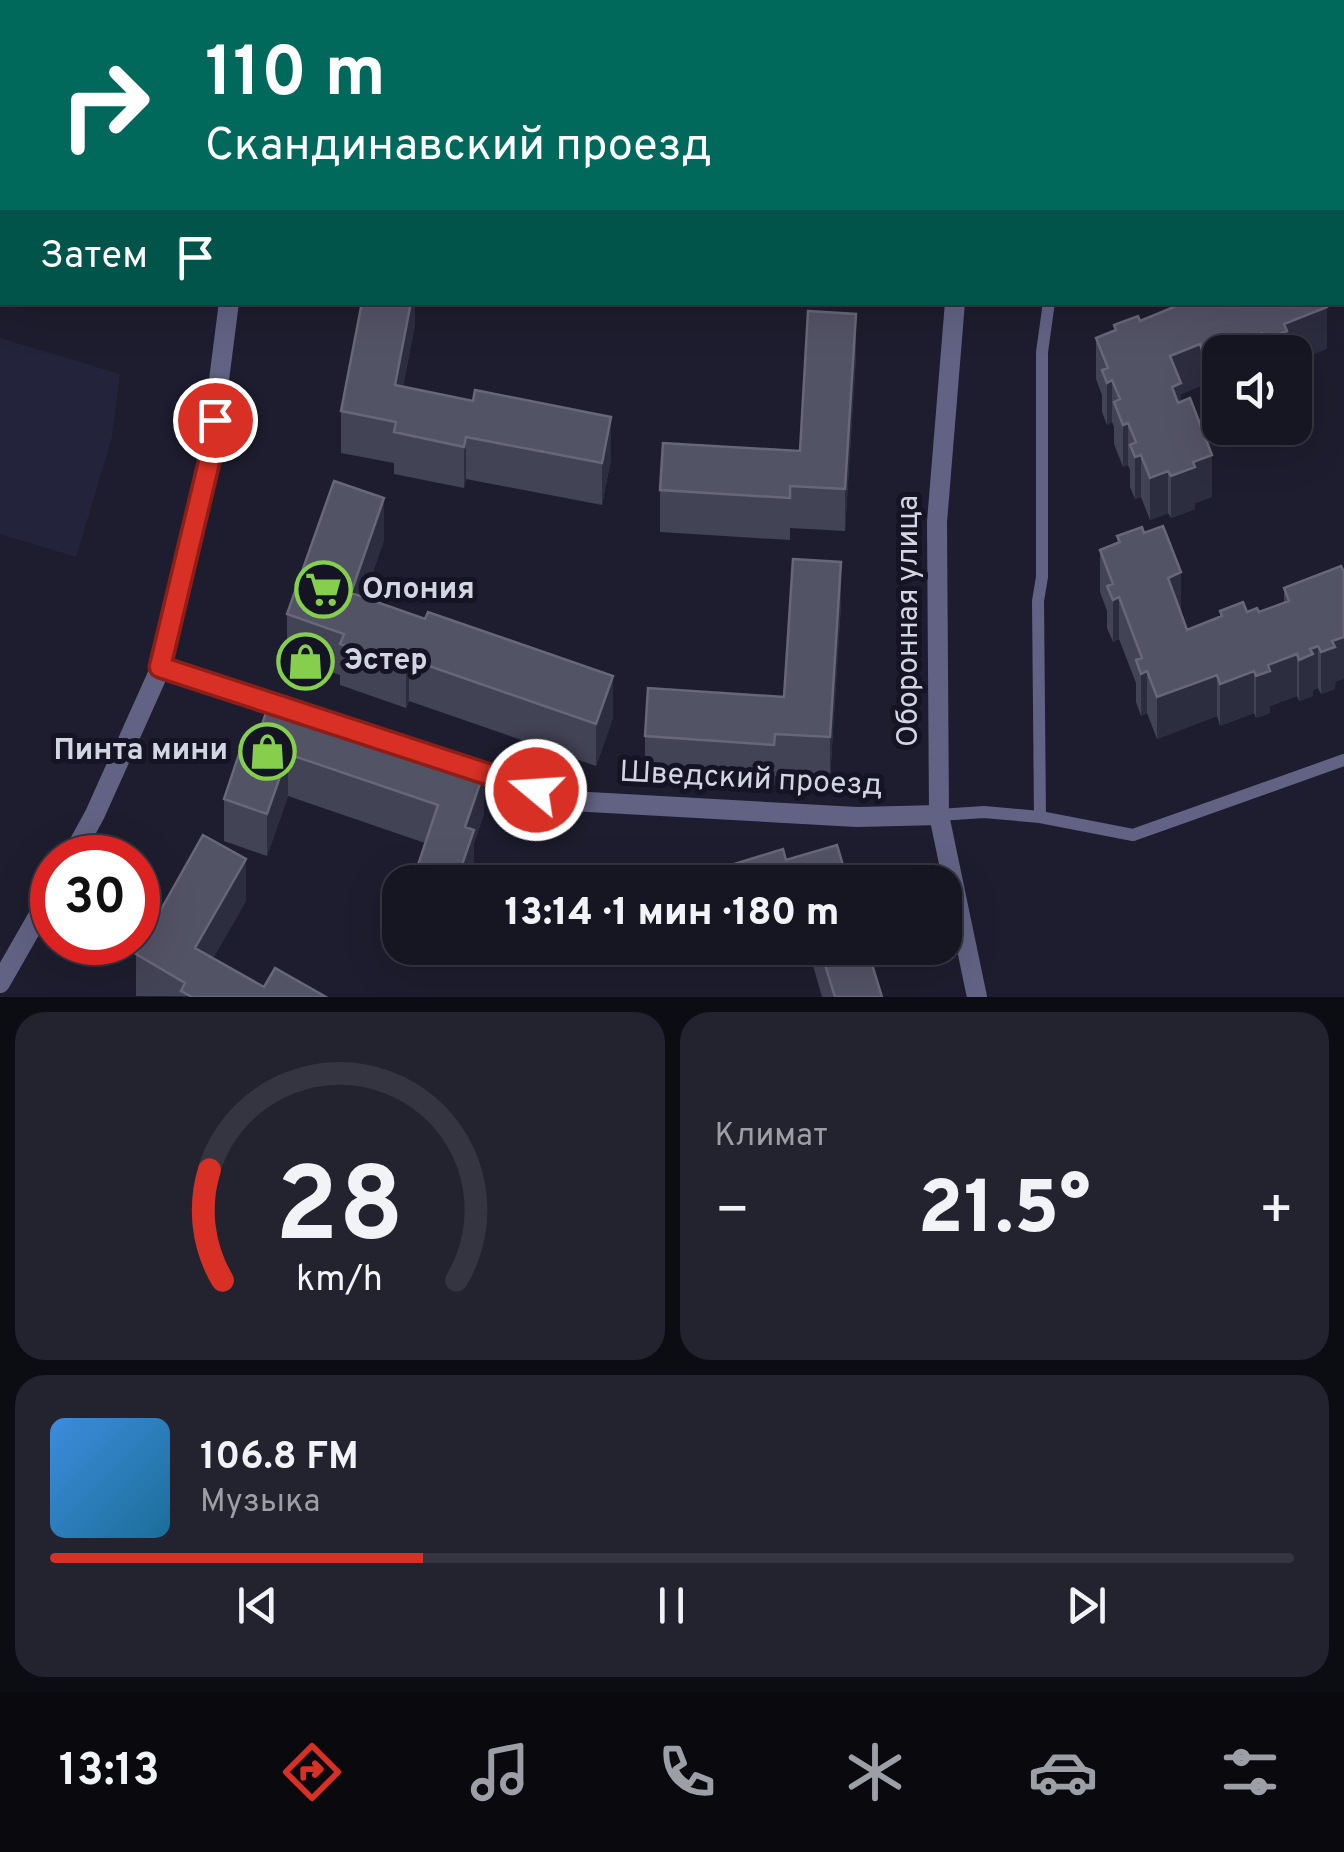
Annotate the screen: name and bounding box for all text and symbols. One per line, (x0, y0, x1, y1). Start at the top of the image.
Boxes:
text: 110 m (205, 32, 386, 121)
icon: right (40, 40, 170, 170)
text: Скандинавский проезд (205, 119, 712, 176)
icon: arrive (168, 230, 223, 285)
text: Затем (40, 233, 148, 282)
map controls (1202, 335, 1312, 445)
button: sound (1202, 335, 1312, 445)
pin (173, 378, 258, 463)
icon: arrive (188, 393, 243, 448)
street label: Оборонная улица (891, 495, 928, 747)
supermarket icon: Олония (293, 560, 353, 620)
place label: Олония (362, 572, 475, 609)
shop icon: Эстер (275, 631, 335, 691)
place label: Эстер (344, 643, 428, 680)
shop icon: Пинта мини (237, 721, 297, 781)
place label: Пинта мини (54, 733, 228, 770)
position arrow (484, 738, 588, 842)
street label: Шведский проезд (619, 755, 883, 805)
speed limit sign: 30 (30, 835, 160, 965)
text: 13:14 · 1 мин · 180 m (505, 890, 839, 939)
text: Климат (715, 1117, 828, 1157)
text: 28 (275, 1146, 404, 1278)
text: 21.5° (918, 1165, 1091, 1260)
text: − (715, 1178, 750, 1248)
text: + (1259, 1178, 1294, 1248)
text: km/h (296, 1258, 383, 1304)
text: 106.8 FM (200, 1434, 359, 1483)
text: Музыка (200, 1483, 320, 1523)
icon: previous (230, 1578, 285, 1633)
icon: pause (644, 1578, 699, 1633)
icon: next (1059, 1578, 1114, 1633)
icon: directions (277, 1737, 347, 1807)
icon: music (465, 1737, 535, 1807)
icon: phone (652, 1737, 722, 1807)
icon: climate (840, 1737, 910, 1807)
icon: car (1028, 1737, 1098, 1807)
icon: filters (1215, 1737, 1285, 1807)
text: 13:13 (59, 1744, 160, 1801)

